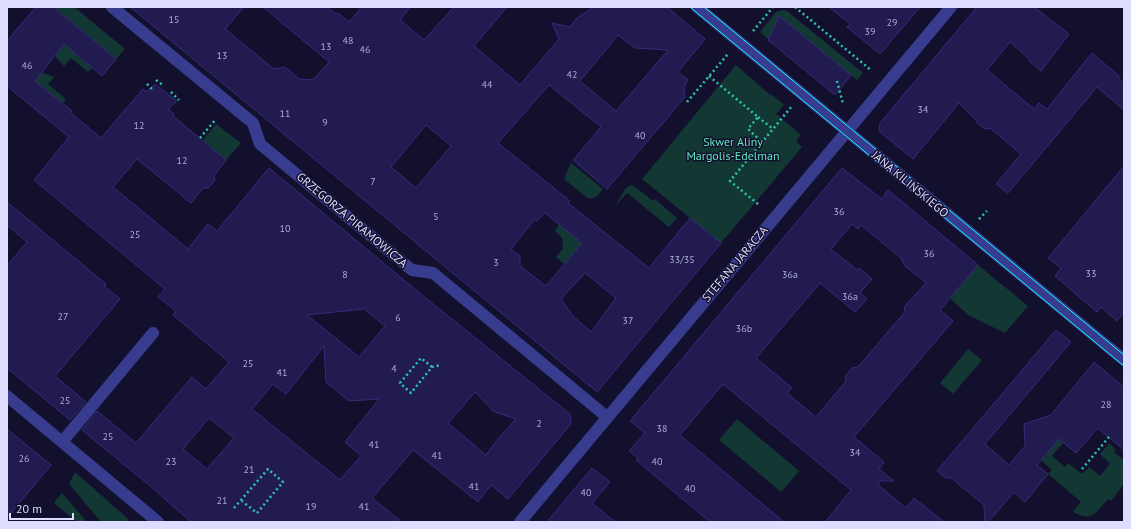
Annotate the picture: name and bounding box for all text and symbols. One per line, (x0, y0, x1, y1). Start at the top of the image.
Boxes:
house number: 15 (169, 13, 179, 26)
house number: 29 (887, 16, 897, 29)
house number: 39 (865, 25, 875, 38)
house number: 48 (343, 34, 353, 47)
house number: 13 (321, 40, 331, 53)
house number: 46 (360, 43, 370, 56)
house number: 13 (217, 49, 227, 62)
house number: 46 (22, 59, 32, 72)
house number: 42 (567, 68, 577, 81)
house number: 44 (482, 78, 493, 91)
house number: 34 (918, 103, 929, 116)
house number: 11 (280, 107, 290, 120)
house number: 9 (322, 116, 328, 129)
house number: 12 (134, 119, 144, 132)
house number: 40 (635, 129, 646, 142)
park label: Skwer Aliny Margolis-Edelman (686, 134, 780, 163)
street label: JANA KILIŃSKIEGO (868, 146, 952, 220)
house number: 12 (177, 154, 187, 167)
street label: GRZEGORZA PIRAMOWICZA (294, 169, 411, 271)
house number: 7 (370, 175, 376, 188)
house number: 36 (834, 205, 844, 218)
house number: 5 (433, 210, 439, 223)
house number: 10 (280, 222, 291, 235)
street label: STEFANA JARACZA (699, 223, 771, 305)
house number: 25 (130, 228, 140, 241)
house number: 36 (924, 247, 934, 260)
house number: 33/35 (669, 253, 695, 266)
house number: 3 (493, 256, 499, 269)
house number: 33 (1086, 267, 1096, 280)
house number: 8 (342, 268, 348, 281)
house number: 36a (782, 268, 798, 281)
house number: 36a (842, 290, 858, 303)
house number: 27 (58, 310, 68, 323)
house number: 6 (395, 311, 401, 324)
house number: 37 (623, 314, 633, 327)
house number: 36b (736, 322, 752, 335)
house number: 25 (243, 357, 253, 370)
house number: 4 (391, 362, 397, 375)
house number: 41 (277, 366, 287, 379)
house number: 25 (60, 394, 70, 407)
house number: 28 (1101, 398, 1111, 411)
house number: 2 (536, 417, 542, 430)
house number: 38 (657, 422, 667, 435)
house number: 25 (103, 430, 113, 443)
house number: 41 (369, 438, 379, 451)
house number: 34 (850, 446, 861, 459)
house number: 41 (432, 449, 442, 462)
house number: 26 (19, 452, 29, 465)
house number: 23 (166, 455, 176, 468)
house number: 40 (652, 455, 663, 468)
house number: 21 (244, 463, 254, 476)
house number: 41 (469, 480, 479, 493)
house number: 40 (685, 482, 696, 495)
house number: 40 (581, 486, 592, 499)
house number: 21 (217, 494, 227, 507)
scale bar (10, 495, 73, 521)
house number: 19 (306, 500, 316, 513)
house number: 41 (359, 500, 369, 513)
text: 20 m (16, 501, 42, 516)

